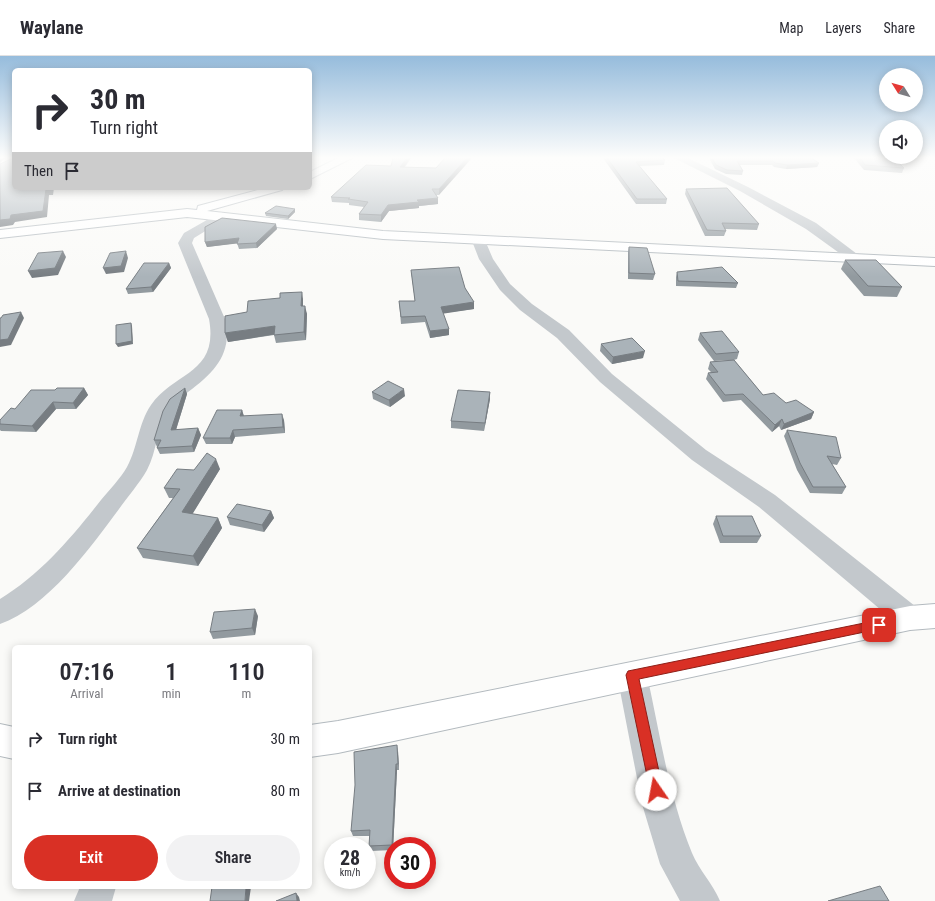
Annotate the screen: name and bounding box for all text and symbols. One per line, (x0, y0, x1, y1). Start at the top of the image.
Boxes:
text: Waylane (20, 16, 83, 39)
text: Map (779, 20, 803, 36)
text: Layers (825, 20, 862, 36)
text: Share (884, 20, 915, 36)
north arrow (879, 68, 923, 112)
map controls (879, 68, 923, 164)
text: 30 m (90, 83, 146, 116)
icon: right (24, 84, 76, 136)
text: Turn right (90, 117, 158, 138)
button: sound (879, 120, 923, 164)
icon: arrive (61, 160, 83, 182)
text: Then (24, 162, 53, 180)
pin (862, 608, 896, 642)
icon: arrive (868, 614, 890, 636)
text: 07:16 (60, 658, 114, 686)
text: 1 (165, 658, 177, 686)
text: 110 (228, 658, 264, 686)
text: Arrival (70, 686, 103, 701)
text: min (162, 686, 181, 701)
text: m (241, 686, 251, 701)
icon: right (24, 728, 46, 750)
text: Turn right (58, 730, 117, 748)
text: 30 m (270, 730, 300, 748)
position arrow (635, 769, 677, 811)
icon: arrive (24, 780, 46, 802)
text: Arrive at destination (58, 782, 181, 800)
text: 80 m (270, 782, 300, 800)
button: Exit (24, 835, 158, 881)
button: Share (166, 835, 300, 881)
speed limit sign: 30 (384, 837, 436, 889)
text: 28 (340, 846, 360, 870)
text: km/h (340, 867, 360, 878)

